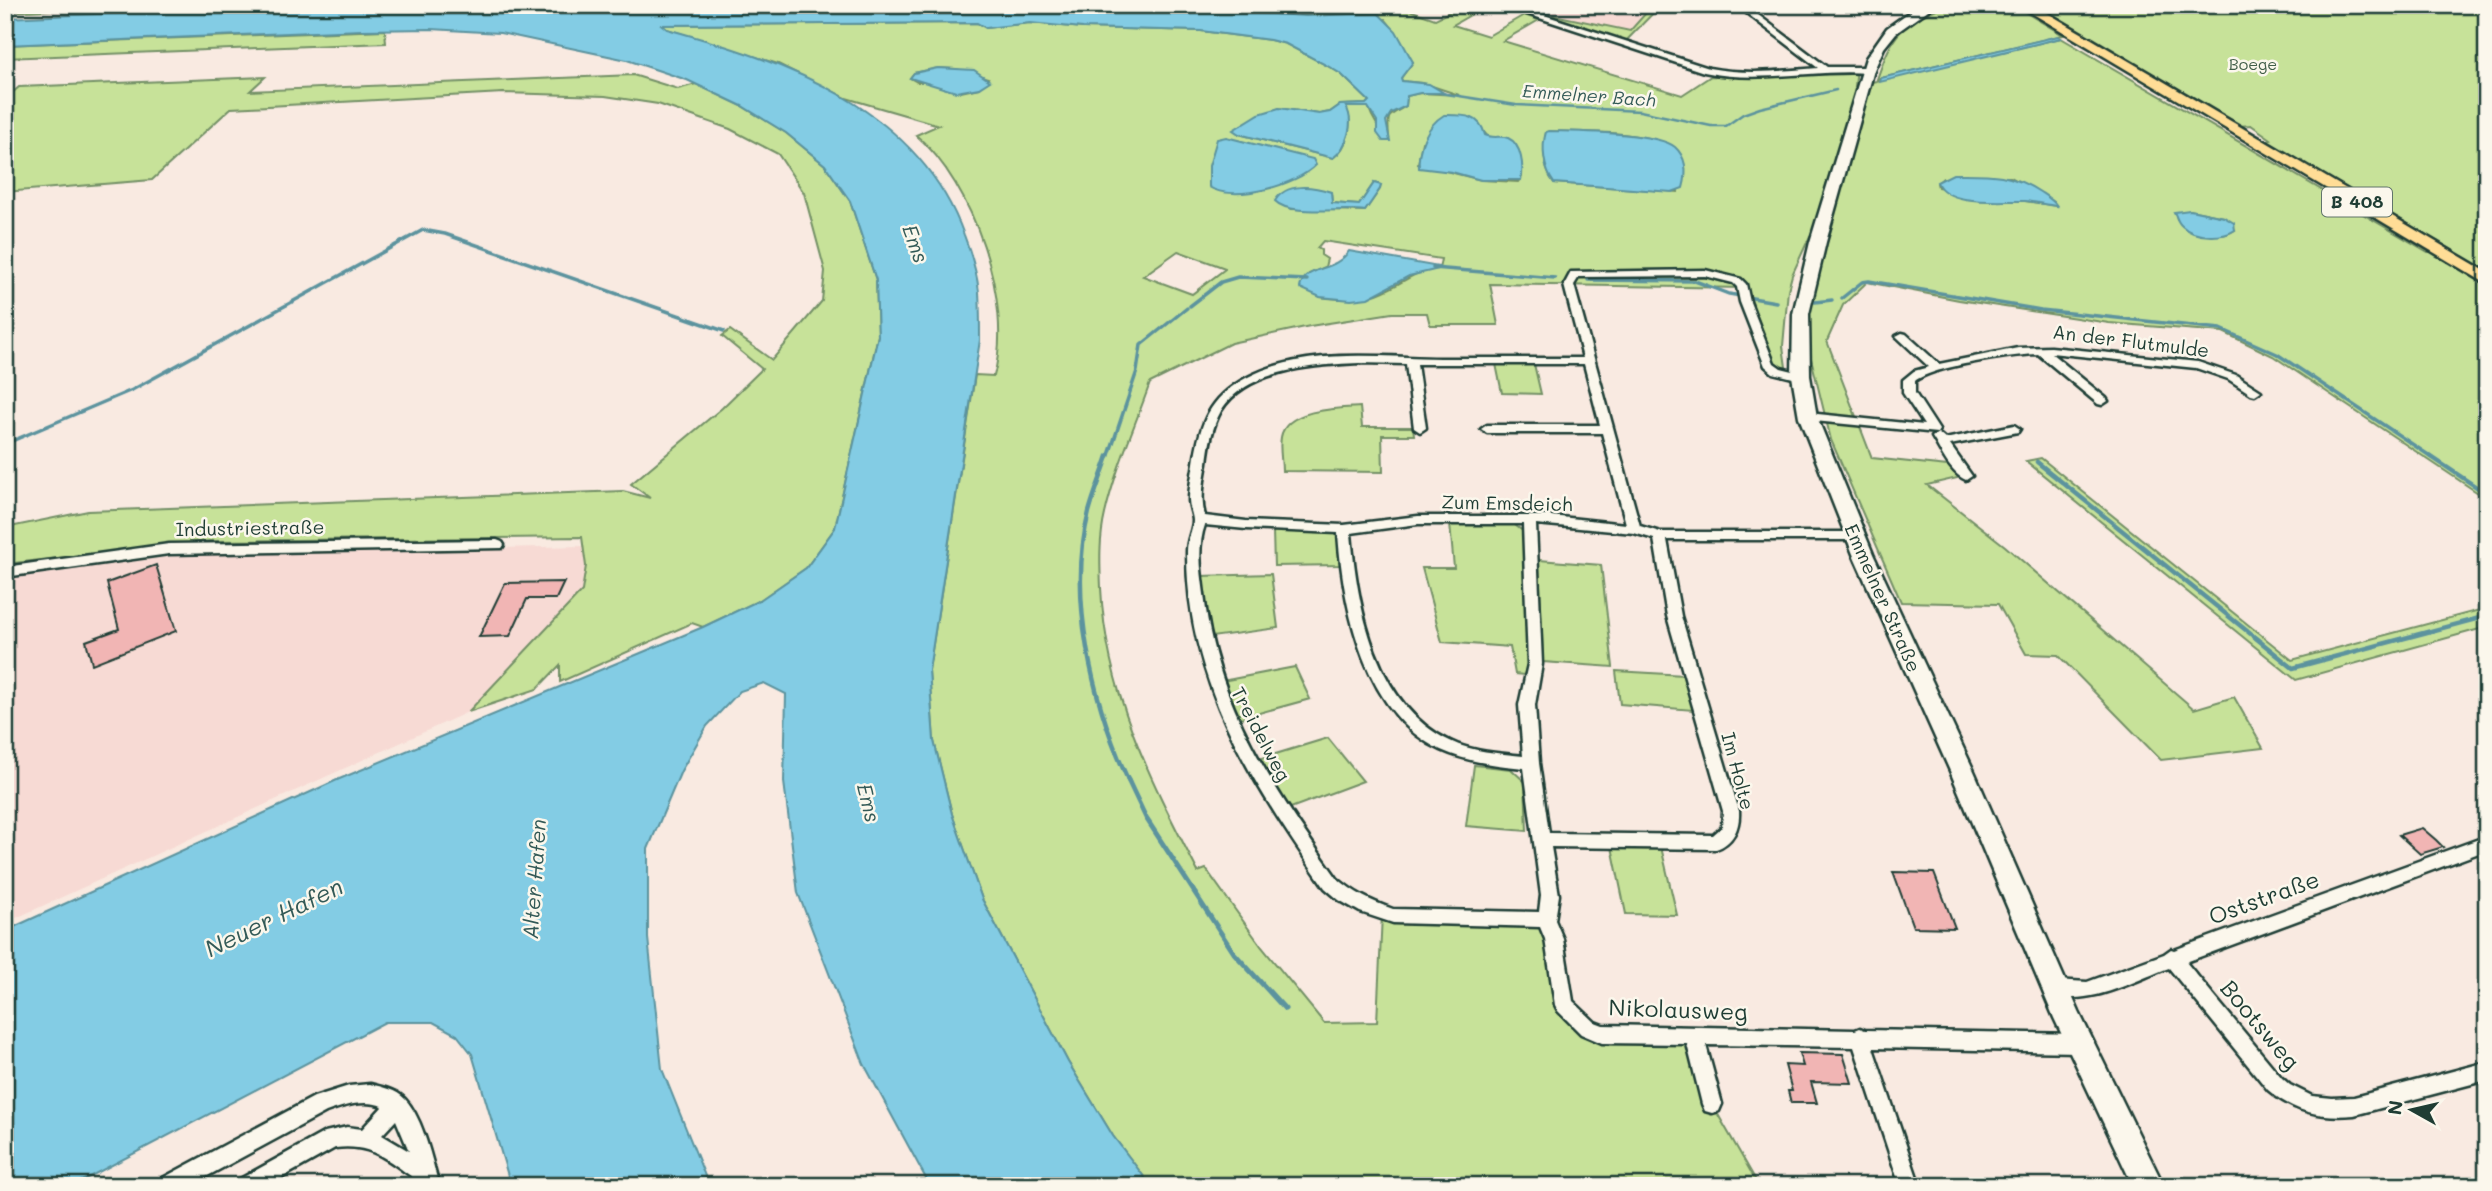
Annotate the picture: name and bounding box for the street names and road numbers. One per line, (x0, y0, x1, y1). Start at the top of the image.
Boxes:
road number: B 408 (2322, 188, 2392, 216)
street label: An der Flutmulde (2051, 319, 2211, 363)
street label: Zum Emsdeich (1441, 489, 1573, 516)
street label: Industriestraße (175, 514, 325, 541)
street label: Emmelner Straße (1840, 520, 1927, 676)
street label: Treidelweg (1226, 682, 1297, 785)
street label: Im Holte (1716, 729, 1761, 812)
street label: Oststraße (2204, 863, 2323, 931)
street label: Bootsweg (2214, 973, 2307, 1075)
street label: Nikolausweg (1608, 992, 1748, 1026)

